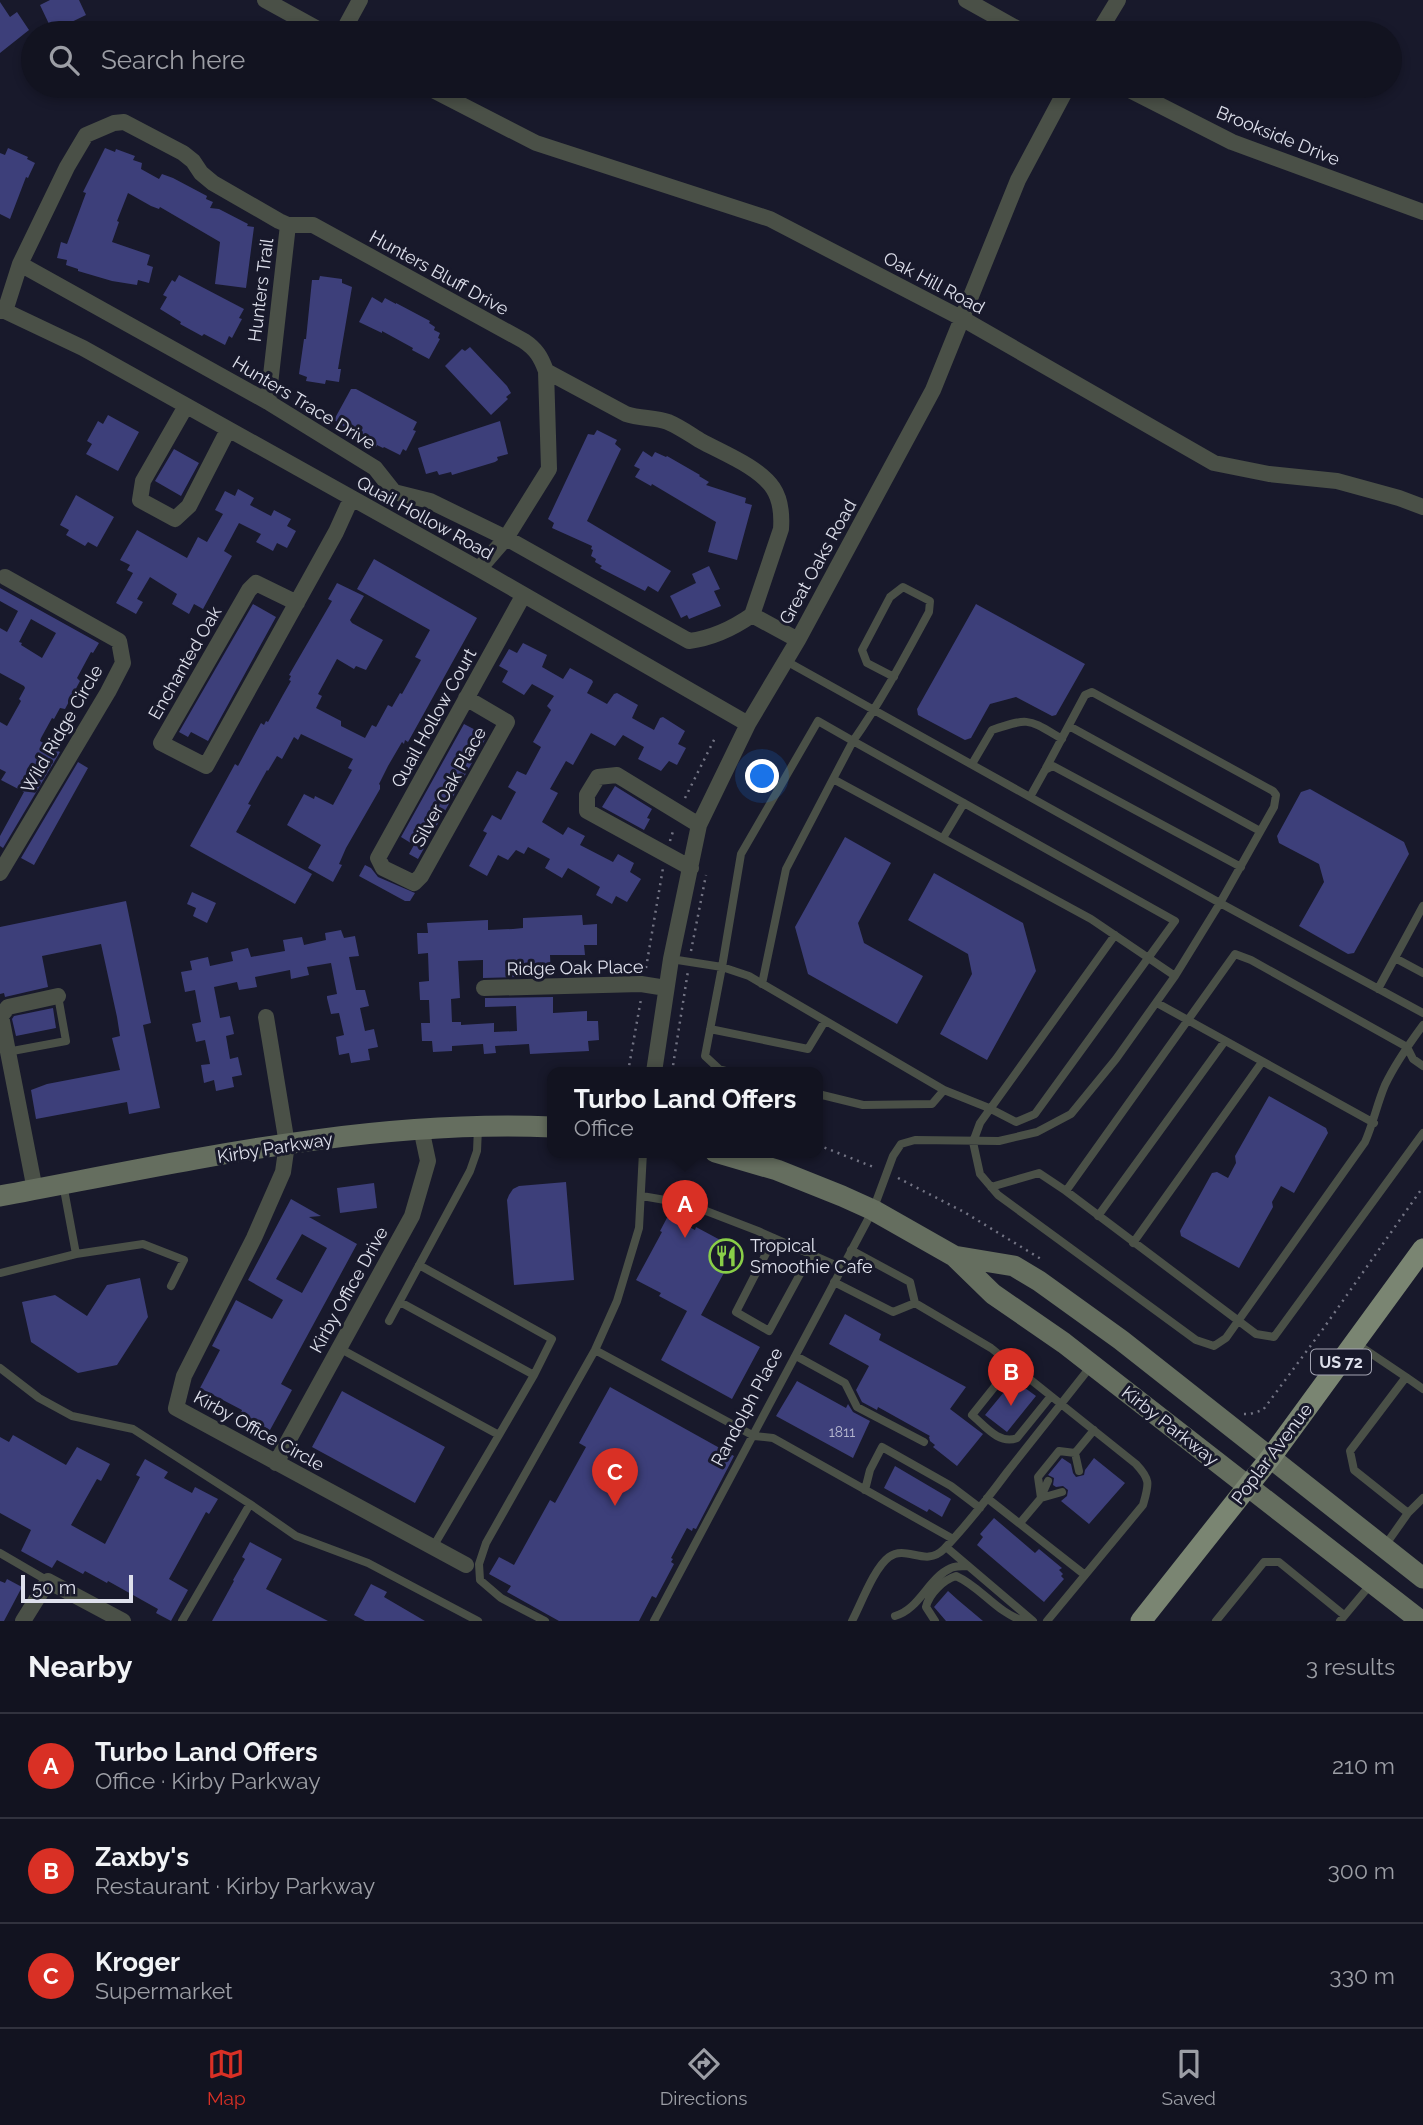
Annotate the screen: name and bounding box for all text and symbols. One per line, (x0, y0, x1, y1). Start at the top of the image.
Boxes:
search box (21, 21, 1402, 98)
icon: search (45, 41, 83, 79)
text: Search here (101, 45, 245, 75)
street label: Brookside Drive (1214, 101, 1343, 170)
street label: Hunters Bluff Drive (366, 226, 513, 320)
street label: Hunters Trail (244, 237, 277, 343)
street label: Oak Hill Road (880, 247, 988, 318)
street label: Hunters Trace Drive (229, 352, 380, 454)
street label: Quail Hollow Road (353, 471, 497, 564)
street label: Great Oaks Road (775, 496, 860, 628)
street label: Enchanted Oak (144, 602, 226, 723)
street label: Quail Hollow Court (387, 645, 480, 791)
street label: Wild Ridge Circle (16, 661, 107, 796)
street label: Silver Oak Place (407, 723, 490, 850)
your location (745, 759, 779, 793)
street label: Ridge Oak Place (506, 956, 644, 979)
popup (547, 1067, 823, 1158)
text: Turbo Land Offers (574, 1084, 796, 1114)
text: Office (574, 1114, 634, 1141)
street label: Kirby Parkway (216, 1128, 335, 1167)
pin: A (662, 1180, 708, 1238)
street label: Kirby Office Drive (305, 1223, 392, 1357)
place label: Tropical Smoothie Cafe (750, 1235, 873, 1277)
restaurant icon: Tropical Smoothie Cafe (707, 1237, 745, 1275)
street label: Randolph Place (706, 1344, 787, 1470)
pin: B (988, 1348, 1034, 1406)
road number: US 72 (1311, 1350, 1371, 1374)
street label: Kirby Parkway (1118, 1381, 1223, 1470)
street label: Kirby Office Circle (190, 1386, 328, 1475)
street label: Poplar Avenue (1227, 1399, 1317, 1508)
house number: 1811 (829, 1424, 855, 1440)
pin: C (592, 1448, 638, 1506)
scale bar (21, 1572, 133, 1604)
text: 50 m (32, 1576, 76, 1598)
text: Nearby (28, 1649, 132, 1684)
text: 3 results (1306, 1653, 1395, 1680)
text: Turbo Land Offers (95, 1737, 318, 1767)
text: A (43, 1752, 59, 1779)
text: 210 m (1332, 1752, 1395, 1779)
text: Office · Kirby Parkway (95, 1767, 321, 1794)
text: Zaxby's (95, 1842, 189, 1872)
text: B (43, 1857, 59, 1884)
text: 300 m (1328, 1857, 1395, 1884)
text: Restaurant · Kirby Parkway (95, 1872, 375, 1899)
text: Kroger (95, 1947, 180, 1977)
text: C (43, 1962, 59, 1989)
text: 330 m (1329, 1962, 1395, 1989)
text: Supermarket (95, 1977, 233, 2004)
tab: Map (207, 2045, 246, 2109)
tab: Directions (660, 2045, 748, 2109)
tab: Saved (1162, 2045, 1216, 2109)

